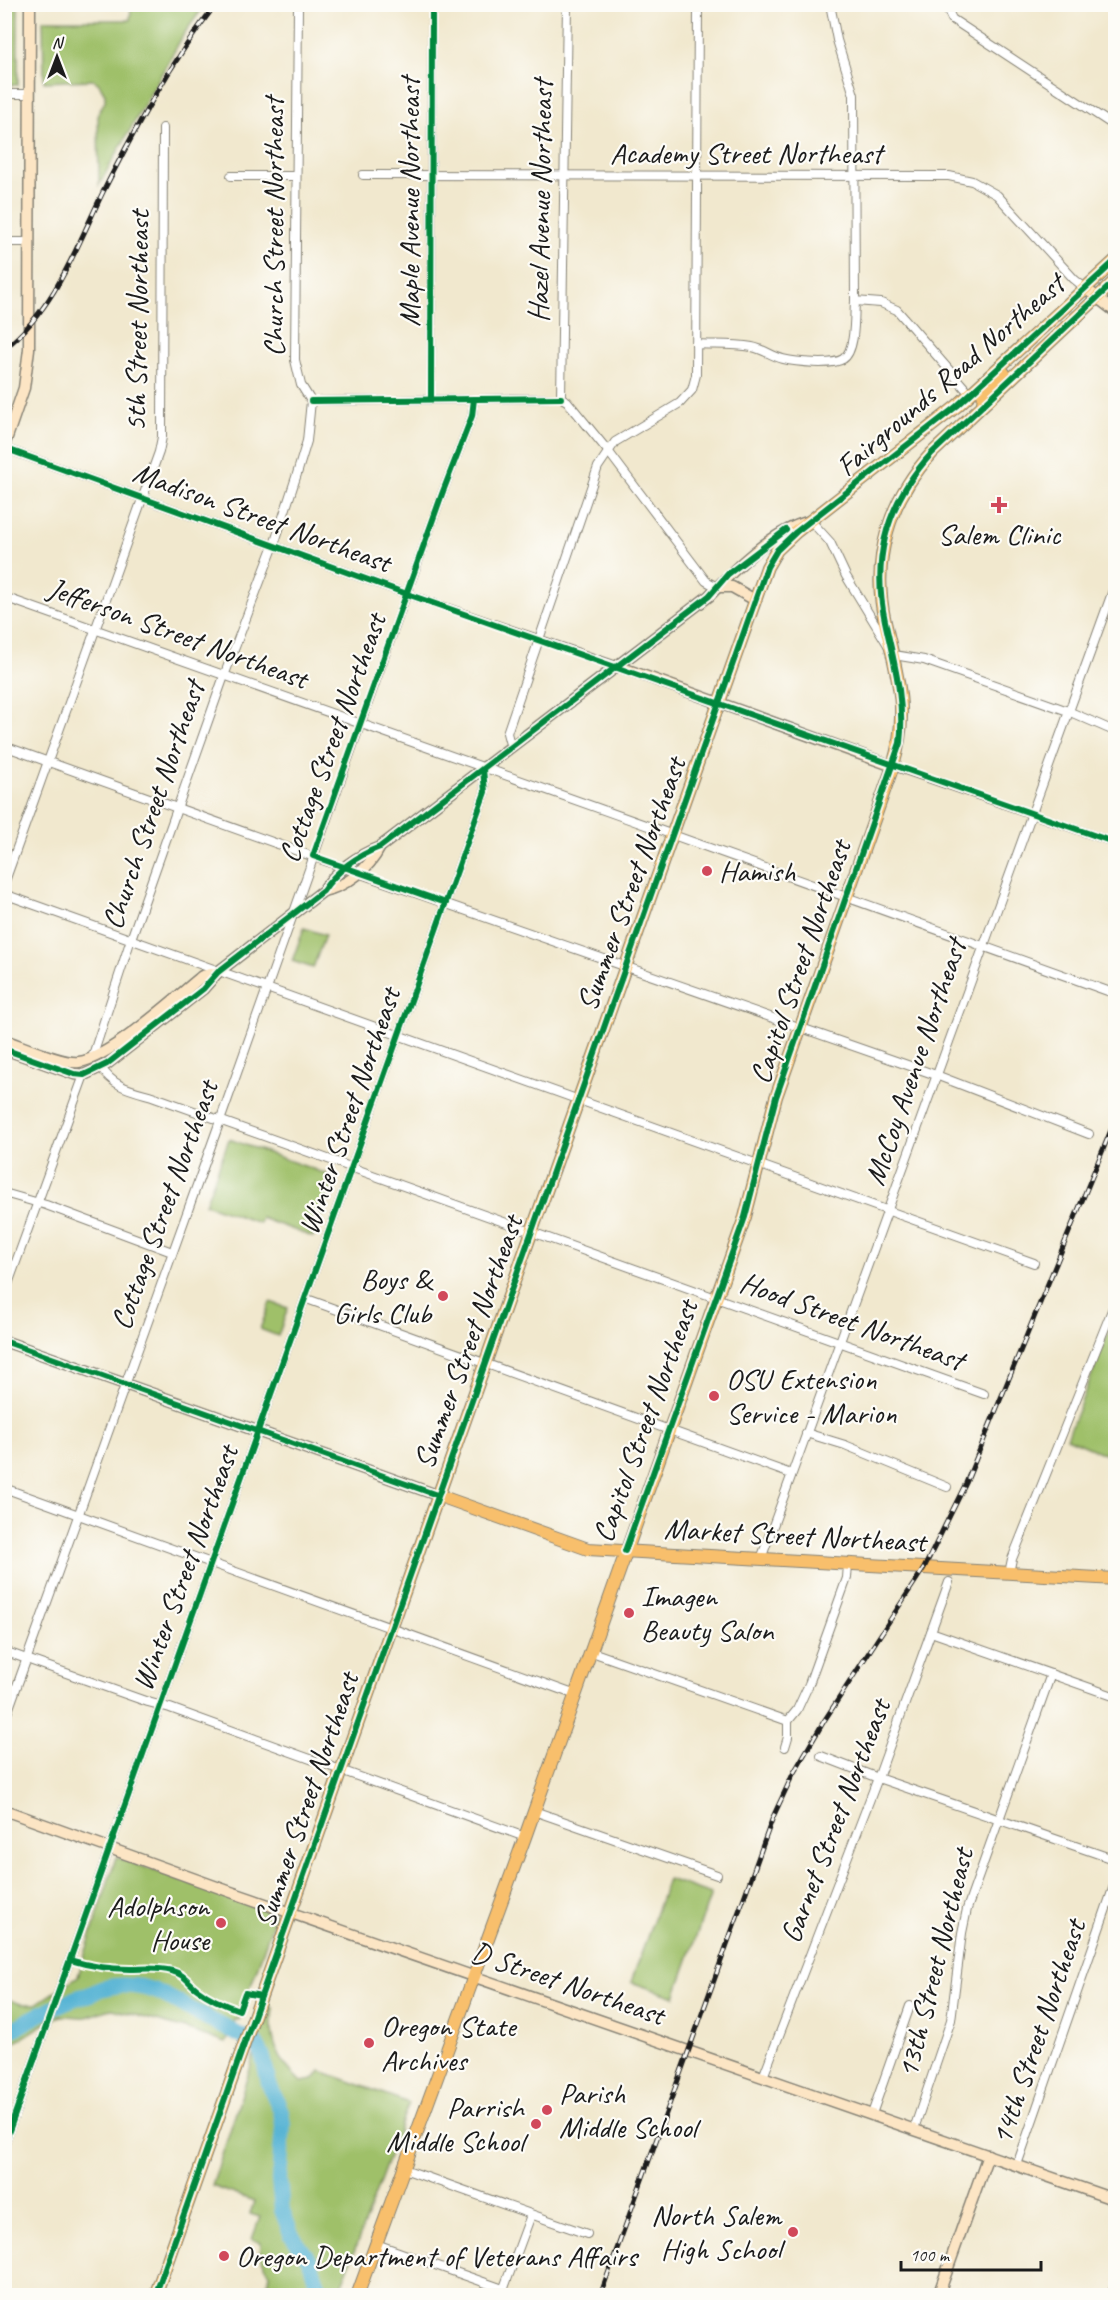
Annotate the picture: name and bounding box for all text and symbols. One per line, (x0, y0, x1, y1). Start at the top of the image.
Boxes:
north arrow (27, 27, 87, 87)
text: N (52, 33, 65, 53)
street label: Maple Avenue Northeast (390, 73, 428, 327)
street label: Hazel Avenue Northeast (519, 75, 561, 323)
street label: Church Street Northeast (254, 93, 292, 357)
street label: Academy Street Northeast (610, 134, 886, 172)
street label: 5th Street Northeast (116, 207, 158, 432)
street label: Fairgrounds Road Northeast (828, 263, 1075, 485)
street label: Madison Street Northeast (128, 453, 399, 582)
marker: Salem Clinic (990, 496, 1008, 514)
place label: Salem Clinic (938, 515, 1062, 553)
street label: Jefferson Street Northeast (41, 568, 316, 699)
street label: Cottage Street Northeast (269, 606, 396, 867)
street label: Church Street Northeast (93, 672, 215, 934)
street label: Summer Street Northeast (568, 749, 695, 1016)
street label: Capitol Street Northeast (741, 833, 860, 1089)
place label: Hamish (719, 852, 796, 890)
marker: Hamish (700, 864, 714, 878)
street label: McCoy Avenue Northeast (855, 930, 976, 1190)
street label: Winter Street Northeast (289, 980, 410, 1239)
street label: Cottage Street Northeast (101, 1073, 228, 1334)
street label: Summer Street Northeast (405, 1207, 532, 1474)
place label: Boys & Girls Club (333, 1260, 434, 1332)
street label: Hood Street Northeast (735, 1263, 973, 1380)
marker: Boys & Girls Club (436, 1289, 450, 1303)
street label: Capitol Street Northeast (584, 1292, 707, 1547)
place label: OSU Extension Service - Marion (726, 1360, 897, 1432)
marker: OSU Extension Service - Marion (707, 1389, 721, 1403)
street label: Winter Street Northeast (123, 1437, 248, 1696)
street label: Market Street Northeast (663, 1509, 930, 1561)
place label: Imagen Beauty Salon (641, 1577, 775, 1649)
marker: Imagen Beauty Salon (622, 1606, 636, 1620)
street label: Summer Street Northeast (245, 1665, 368, 1932)
street label: Garnet Street Northeast (771, 1691, 900, 1948)
street label: 13th Street Northeast (888, 1842, 983, 2081)
place label: Adolphson House (107, 1887, 211, 1959)
street label: 14th Street Northeast (982, 1912, 1095, 2149)
marker: Adolphson House (214, 1916, 228, 1930)
street label: D Street Northeast (467, 1932, 672, 2035)
place label: Oregon State Archives (381, 2007, 518, 2079)
marker: Oregon State Archives (362, 2036, 376, 2050)
place label: Parish Middle School (559, 2074, 702, 2146)
place label: Parrish Middle School (386, 2088, 529, 2160)
marker: Parish Middle School (540, 2103, 554, 2117)
marker: Parrish Middle School (529, 2117, 543, 2131)
place label: North Salem High School (651, 2196, 786, 2268)
marker: North Salem High School (786, 2225, 800, 2239)
scale bar (901, 2234, 1040, 2272)
place label: Oregon Department of Veterans Affairs (236, 2237, 639, 2275)
text: 100 m (910, 2244, 951, 2266)
marker: Oregon Department of Veterans Affairs (217, 2249, 231, 2263)

